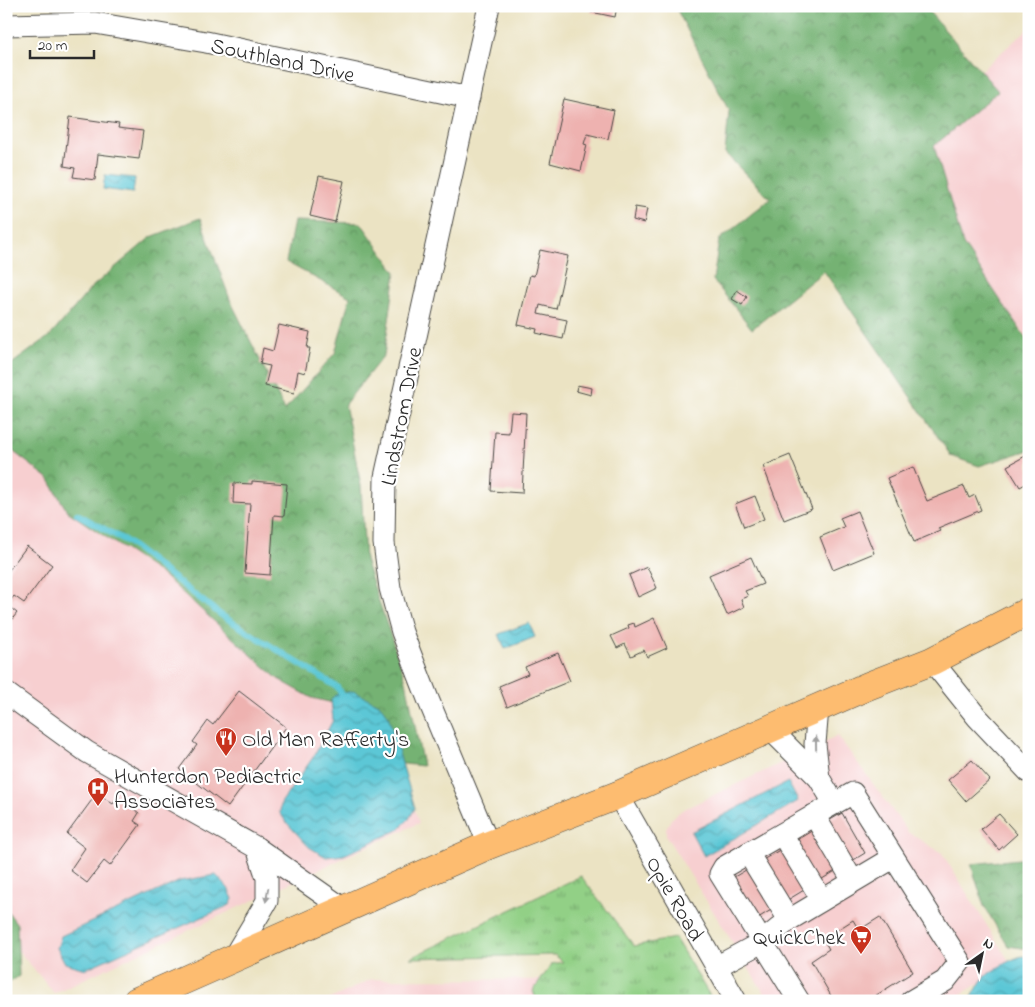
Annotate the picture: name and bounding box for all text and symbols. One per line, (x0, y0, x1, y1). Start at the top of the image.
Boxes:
scale bar (30, 28, 94, 60)
street label: Southland Drive (208, 31, 357, 93)
text: 20 m (38, 35, 68, 57)
street label: Lindstrom Drive (374, 344, 432, 489)
place label: Old Man Rafferty's (242, 725, 409, 758)
restaurant icon: Old Man Rafferty's (214, 726, 238, 757)
one-way arrow (812, 735, 820, 751)
place label: Hunterdon Pediactric Associates (114, 762, 302, 819)
hospital icon: Hunterdon Pediactric Associates (86, 776, 110, 807)
street label: Opie Road (636, 851, 711, 948)
one-way arrow (263, 887, 271, 903)
place label: QuickChek (753, 923, 845, 955)
supermarket icon: QuickChek (849, 924, 873, 955)
north arrow (958, 930, 1008, 980)
text: N (979, 933, 998, 956)

